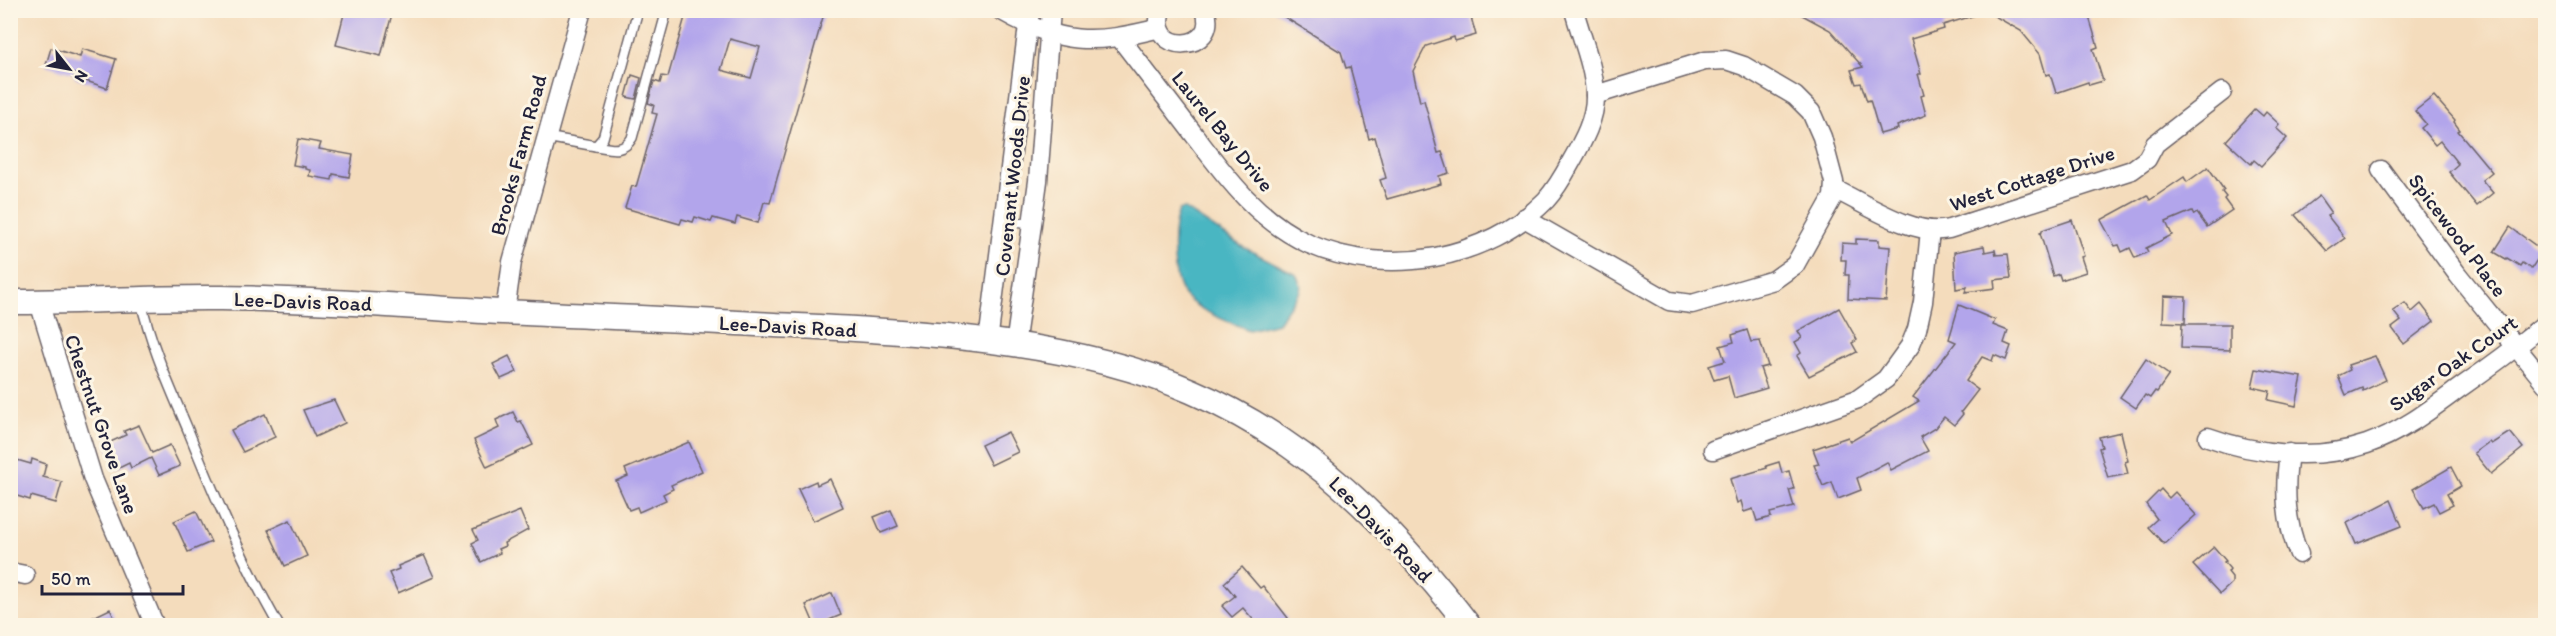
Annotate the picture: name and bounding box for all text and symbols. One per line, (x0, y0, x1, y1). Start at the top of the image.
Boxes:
north arrow (39, 39, 99, 99)
street label: Laurel Bay Drive (1167, 66, 1279, 196)
text: N (71, 67, 92, 86)
street label: Brooks Farm Road (485, 71, 552, 238)
street label: Covenant Woods Drive (989, 75, 1035, 277)
street label: West Cottage Drive (1946, 140, 2118, 216)
street label: Spicewood Place (2403, 168, 2513, 302)
street label: Lee-Davis Road (233, 286, 373, 316)
street label: Sugar Oak Court (2384, 309, 2522, 416)
street label: Lee-Davis Road (718, 310, 858, 342)
street label: Chestnut Grove Lane (60, 331, 144, 517)
street label: Lee-Davis Road (1324, 471, 1438, 588)
scale bar (42, 558, 183, 596)
text: 50 m (51, 568, 91, 590)

